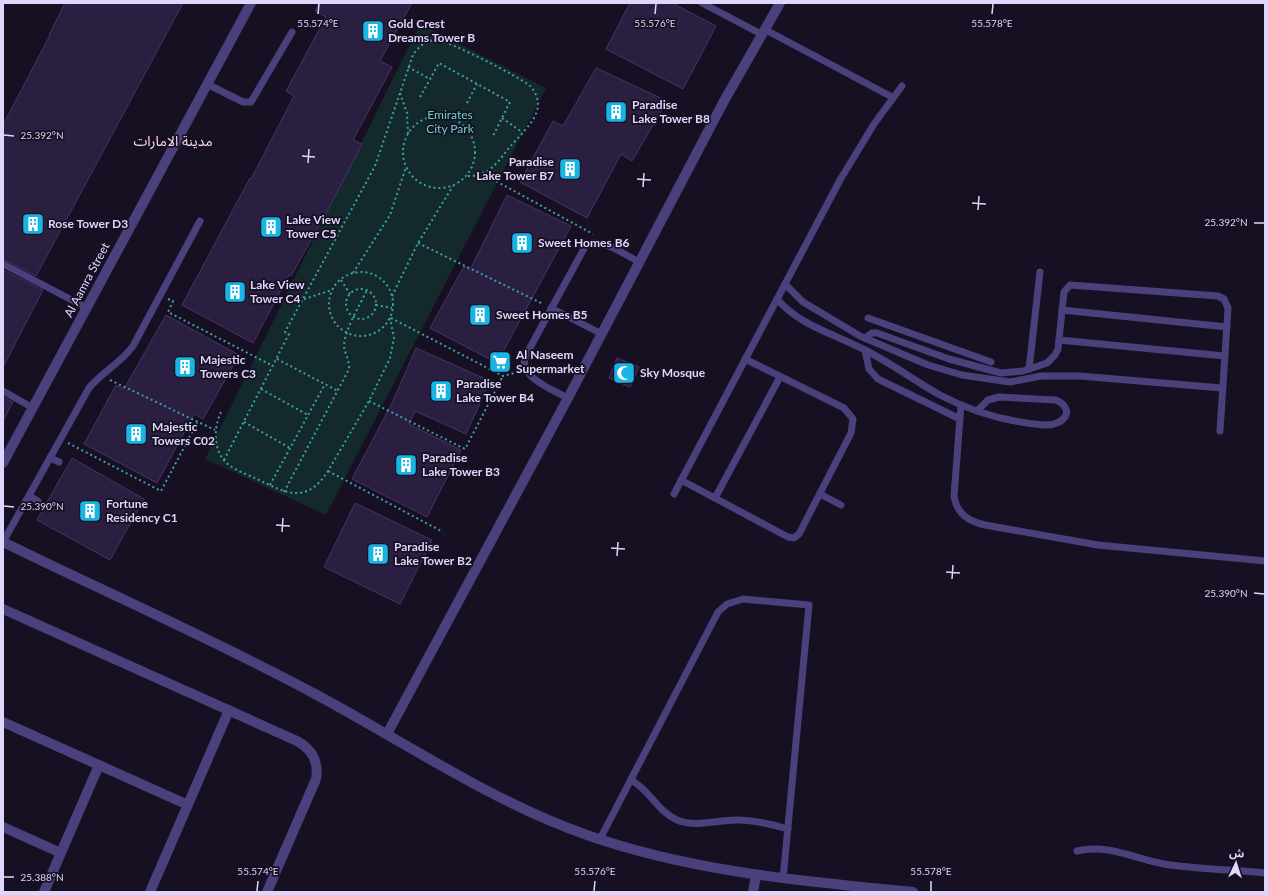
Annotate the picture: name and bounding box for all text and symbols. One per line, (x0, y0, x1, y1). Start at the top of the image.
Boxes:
place label: Gold Crest Dreams Tower B (388, 16, 475, 45)
text: 55.574°E (297, 17, 339, 29)
text: 55.576°E (634, 17, 676, 29)
text: 55.578°E (971, 17, 1013, 29)
building icon: Gold Crest Dreams Tower B (360, 18, 386, 44)
place label: Paradise Lake Tower B8 (632, 97, 710, 126)
building icon: Paradise Lake Tower B8 (603, 99, 629, 125)
park label: Emirates City Park (426, 107, 475, 136)
text: 25.392°N (20, 129, 64, 141)
district label: مدينة الامارات (133, 132, 213, 150)
place label: Paradise Lake Tower B7 (476, 154, 555, 183)
building icon: Paradise Lake Tower B7 (557, 156, 583, 182)
building icon: Rose Tower D3 (20, 211, 46, 237)
place label: Lake View Tower C5 (286, 212, 341, 241)
building icon: Lake View Tower C5 (258, 214, 284, 240)
place label: Rose Tower D3 (48, 216, 128, 231)
text: 25.392°N (1204, 216, 1248, 228)
building icon: Sweet Homes B6 (509, 230, 535, 256)
place label: Sweet Homes B6 (538, 235, 630, 250)
street label: Al Aamra Street (61, 239, 113, 320)
place label: Lake View Tower C4 (250, 277, 305, 306)
building icon: Lake View Tower C4 (222, 279, 248, 305)
building icon: Sweet Homes B5 (467, 302, 493, 328)
place label: Sweet Homes B5 (496, 307, 588, 322)
place label: Al Naseem Supermarket (515, 347, 585, 376)
supermarket icon: Al Naseem Supermarket (487, 349, 513, 375)
place label: Majestic Towers C3 (200, 352, 256, 381)
building icon: Majestic Towers C3 (172, 354, 198, 380)
mosque icon: Sky Mosque (611, 360, 637, 386)
place label: Sky Mosque (640, 365, 706, 380)
place label: Paradise Lake Tower B4 (456, 376, 534, 405)
building icon: Paradise Lake Tower B4 (428, 378, 454, 404)
place label: Majestic Towers C02 (152, 419, 215, 448)
building icon: Majestic Towers C02 (123, 421, 149, 447)
place label: Paradise Lake Tower B3 (422, 450, 500, 479)
building icon: Paradise Lake Tower B3 (393, 452, 419, 478)
place label: Fortune Residency C1 (106, 496, 178, 525)
building icon: Fortune Residency C1 (77, 498, 103, 524)
text: 25.390°N (20, 500, 64, 512)
place label: Paradise Lake Tower B2 (394, 539, 472, 568)
building icon: Paradise Lake Tower B2 (365, 541, 391, 567)
text: 25.390°N (1204, 587, 1248, 599)
north arrow (1216, 843, 1256, 883)
text: ش (1229, 846, 1245, 861)
text: 55.574°E (237, 865, 279, 877)
text: 55.576°E (574, 865, 616, 877)
text: 55.578°E (910, 865, 952, 877)
text: 25.388°N (20, 871, 64, 883)

